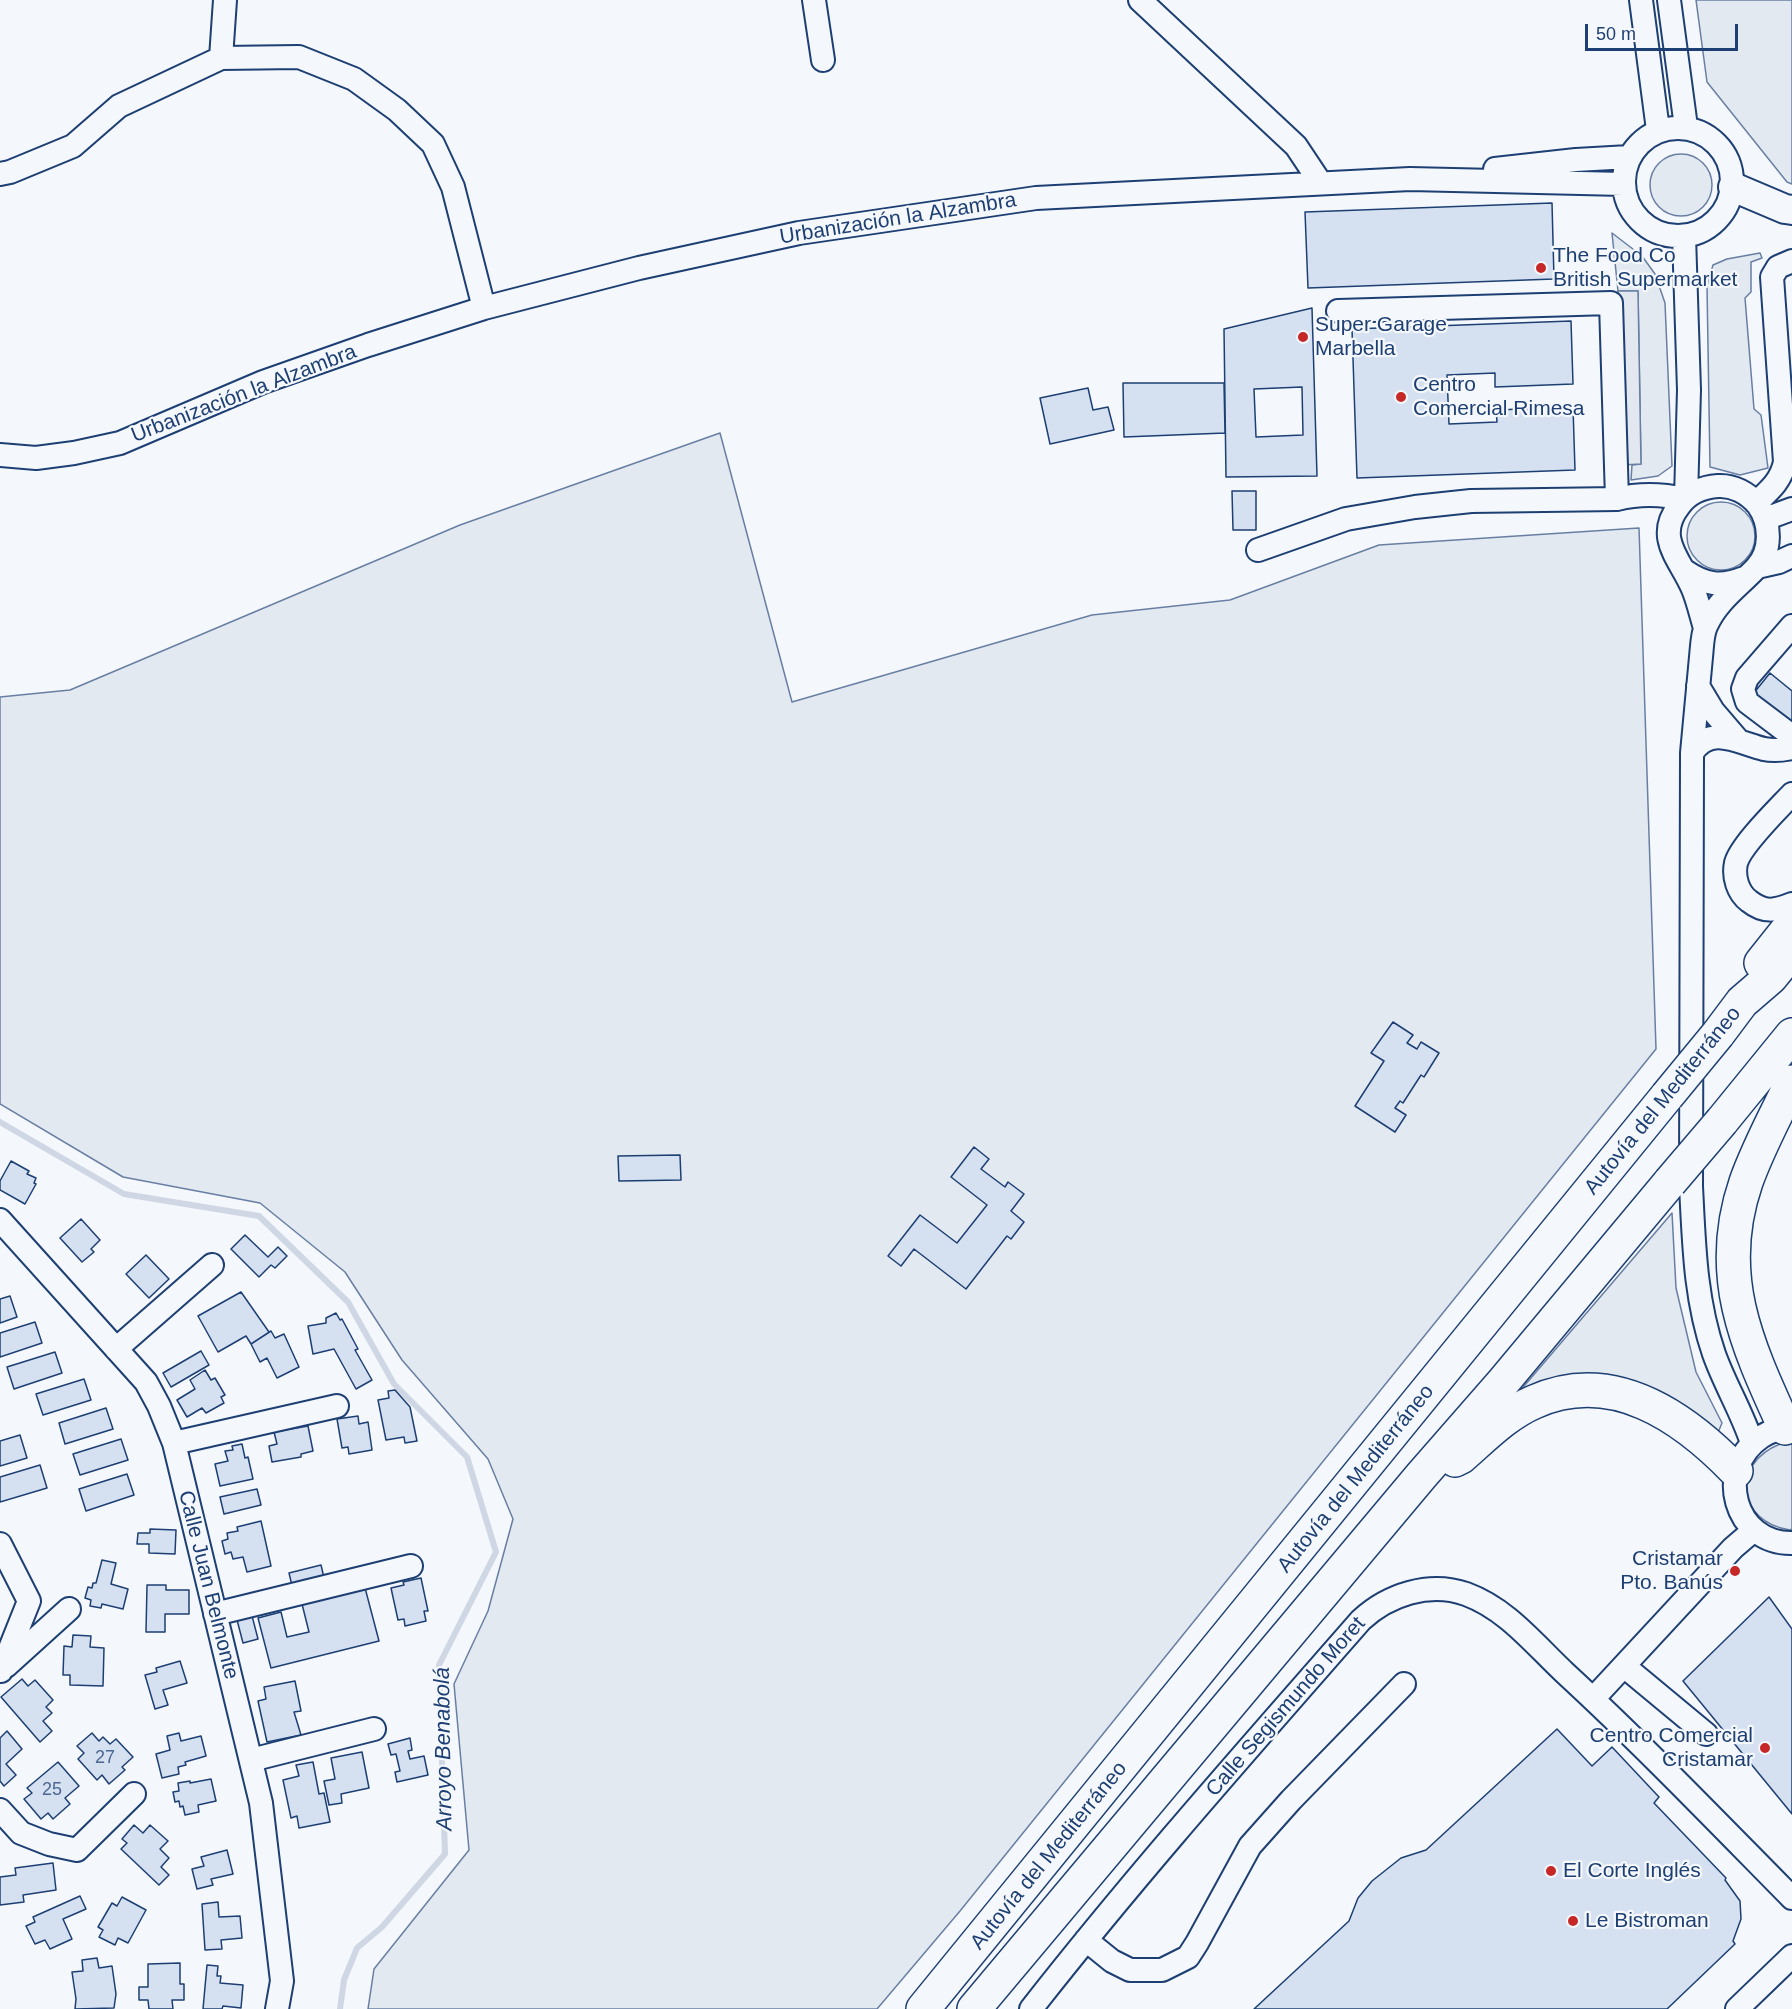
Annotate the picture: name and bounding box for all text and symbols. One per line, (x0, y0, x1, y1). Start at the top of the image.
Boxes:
scale bar (1588, 12, 1741, 50)
text: 50 m (1596, 24, 1636, 44)
street label: Urbanización la Alzambra (778, 188, 1018, 250)
place label: The Food Co British Supermarket (1553, 243, 1737, 293)
marker: The Food Co British Supermarket (1534, 261, 1548, 275)
place label: Super Garage Marbella (1315, 312, 1447, 362)
marker: Super Garage Marbella (1296, 330, 1310, 344)
street label: Urbanización la Alzambra (128, 339, 360, 449)
place label: Centro Comercial Rimesa (1413, 372, 1585, 422)
marker: Centro Comercial Rimesa (1394, 390, 1408, 404)
street label: Autovía del Mediterráneo (1579, 1002, 1747, 1200)
street label: Autovía del Mediterráneo (1272, 1380, 1440, 1578)
street label: Calle Juan Belmonte (172, 1488, 244, 1682)
place label: Cristamar Pto. Banús (1620, 1546, 1723, 1596)
marker: Cristamar Pto. Banús (1728, 1564, 1742, 1578)
street label: Calle Segismundo Moret (1201, 1612, 1371, 1802)
water label: Arroyo Benabolá (429, 1667, 459, 1831)
place label: Centro Comercial Cristamar (1590, 1723, 1753, 1773)
marker: Centro Comercial Cristamar (1758, 1741, 1772, 1755)
house number: 27 (95, 1747, 115, 1769)
street label: Autovía del Mediterráneo (965, 1757, 1133, 1955)
house number: 25 (42, 1779, 62, 1801)
place label: El Corte Inglés (1563, 1858, 1701, 1884)
marker: El Corte Inglés (1544, 1864, 1558, 1878)
place label: Le Bistroman (1585, 1908, 1709, 1934)
marker: Le Bistroman (1566, 1914, 1580, 1928)

